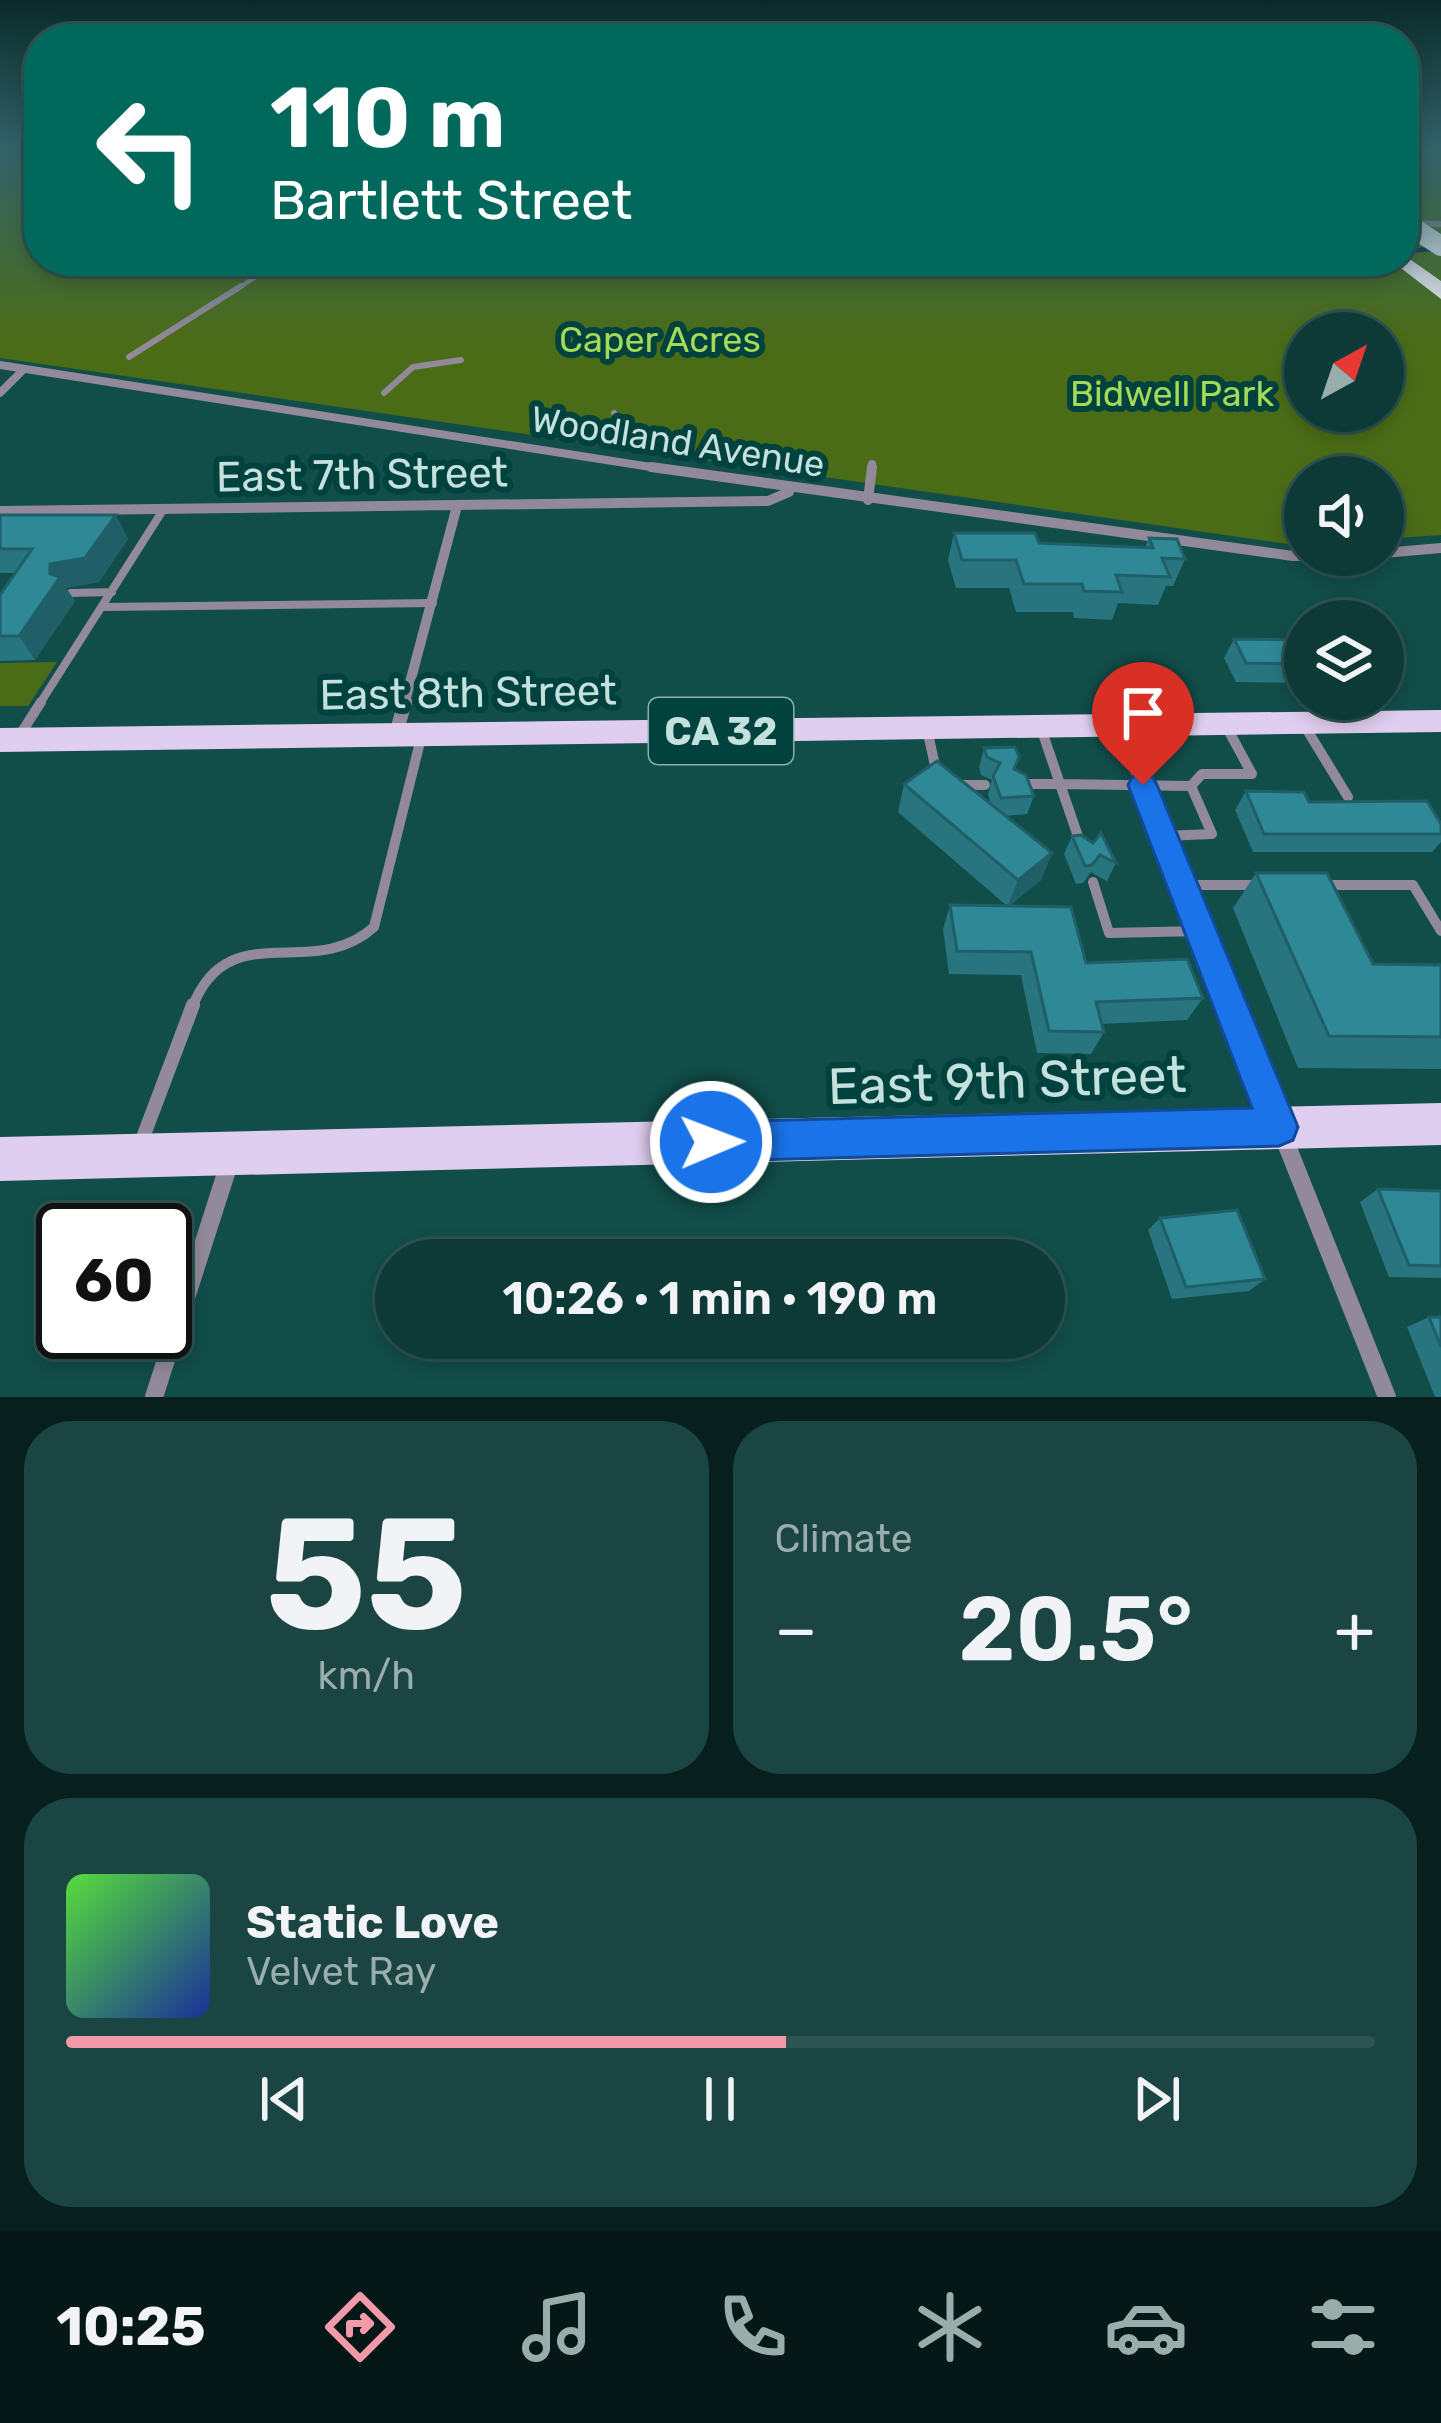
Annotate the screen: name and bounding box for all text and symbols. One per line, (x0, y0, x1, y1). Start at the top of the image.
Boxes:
text: 110 m (270, 68, 505, 168)
icon: left (72, 72, 228, 228)
text: Bartlett Street (270, 169, 632, 233)
north arrow (1284, 312, 1404, 432)
map controls (1284, 312, 1404, 720)
park label: Caper Acres (559, 318, 761, 361)
park label: Bidwell Park (1070, 372, 1274, 415)
street label: Woodland Avenue (528, 397, 828, 486)
street label: East 7th Street (216, 447, 508, 503)
button: sound (1284, 456, 1404, 576)
button: layers (1284, 600, 1404, 720)
pin (1092, 662, 1194, 785)
street label: East 8th Street (319, 665, 617, 721)
icon: arrive (1110, 680, 1176, 746)
road number: CA 32 (649, 698, 793, 764)
street label: East 9th Street (827, 1044, 1187, 1117)
position arrow (648, 1079, 774, 1205)
speed limit sign: 60 (36, 1203, 192, 1359)
text: 10:26 · 1 min · 190 m (502, 1272, 938, 1325)
text: 55 (265, 1482, 467, 1667)
text: Climate (775, 1516, 913, 1562)
text: 20.5° (958, 1576, 1193, 1683)
text: − (775, 1590, 817, 1669)
text: + (1334, 1590, 1375, 1669)
text: km/h (318, 1653, 415, 1699)
text: Static Love (246, 1896, 499, 1949)
text: Velvet Ray (246, 1949, 436, 1995)
icon: previous (251, 2066, 317, 2132)
icon: pause (687, 2066, 753, 2132)
icon: next (1124, 2066, 1190, 2132)
icon: directions (318, 2285, 402, 2369)
icon: music (515, 2285, 599, 2369)
icon: phone (711, 2285, 795, 2369)
icon: climate (908, 2285, 992, 2369)
icon: car (1104, 2285, 1188, 2369)
icon: filters (1301, 2285, 1385, 2369)
text: 10:25 (56, 2295, 206, 2359)

